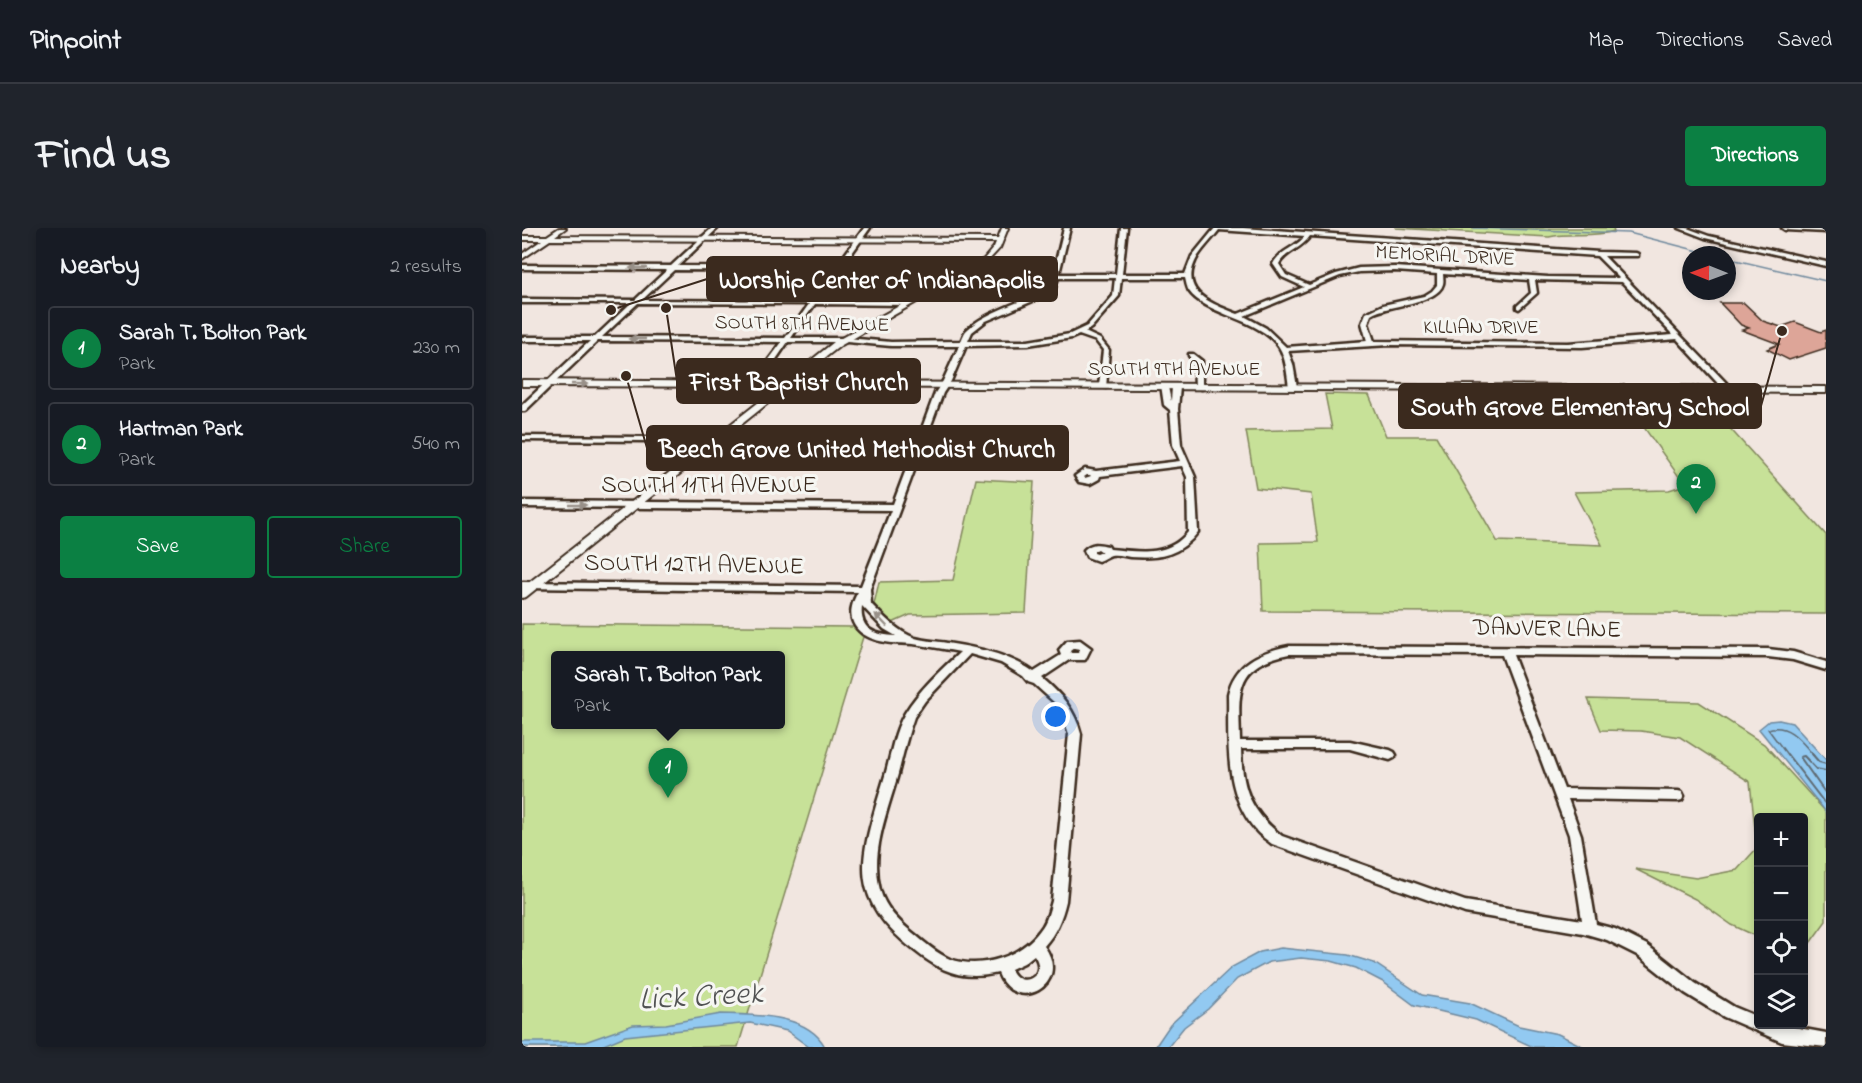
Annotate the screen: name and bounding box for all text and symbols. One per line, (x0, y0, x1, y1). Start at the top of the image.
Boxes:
text: Pinpoint (30, 21, 121, 62)
text: Map (1588, 26, 1624, 56)
text: Directions (1657, 26, 1744, 56)
text: Saved (1777, 26, 1832, 56)
text: Find us (36, 126, 171, 187)
button: Directions (1685, 126, 1826, 186)
street label: MEMORIAL DRIVE (1375, 239, 1515, 275)
north arrow (1682, 246, 1736, 300)
text: Nearby (60, 248, 139, 286)
text: 2 results (390, 253, 462, 282)
callout: Worship Center of Indianapolis (707, 257, 1057, 301)
one-way arrow (628, 263, 647, 273)
text: Worship Center of Indianapolis (719, 263, 1045, 301)
street label: SOUTH 8TH AVENUE (715, 309, 889, 341)
street label: KILLIAN DRIVE (1423, 314, 1539, 343)
text: Sarah T. Bolton Park (119, 318, 306, 350)
text: 1 (78, 334, 85, 363)
text: 230 m (413, 334, 460, 363)
one-way arrow (627, 335, 646, 344)
text: Park (119, 350, 155, 379)
street label: SOUTH 9TH AVENUE (1088, 356, 1260, 385)
callout: First Baptist Church (677, 359, 920, 403)
text: First Baptist Church (688, 365, 909, 403)
one-way arrow (571, 379, 590, 389)
callout: South Grove Elementary School (1399, 384, 1761, 428)
text: South Grove Elementary School (1411, 390, 1749, 428)
text: Hartman Park (119, 414, 243, 446)
callout: Beech Grove United Methodist Church (647, 426, 1068, 470)
text: 2 (77, 430, 86, 459)
text: 540 m (411, 430, 460, 459)
text: Beech Grove United Methodist Church (658, 432, 1055, 470)
text: Park (119, 446, 155, 475)
pin: 2 (1676, 464, 1716, 514)
street label: SOUTH 11TH AVENUE (601, 469, 817, 504)
one-way arrow (569, 500, 588, 509)
button: Save (60, 516, 255, 578)
button: Share (267, 516, 462, 578)
street label: SOUTH 12TH AVENUE (584, 547, 804, 585)
street label: DANVER LANE (1472, 611, 1621, 649)
one-way arrow (875, 613, 889, 627)
popup (551, 651, 785, 729)
text: Sarah T. Bolton Park (574, 660, 762, 692)
text: Park (574, 692, 610, 721)
your location (1041, 702, 1070, 731)
pin: 1 (648, 748, 688, 798)
map controls (1754, 813, 1808, 1029)
button: + (1754, 813, 1808, 867)
button: − (1754, 867, 1808, 921)
button: locate (1754, 921, 1808, 975)
water label: Lick Creek (638, 971, 766, 1025)
button: layers (1754, 975, 1808, 1029)

